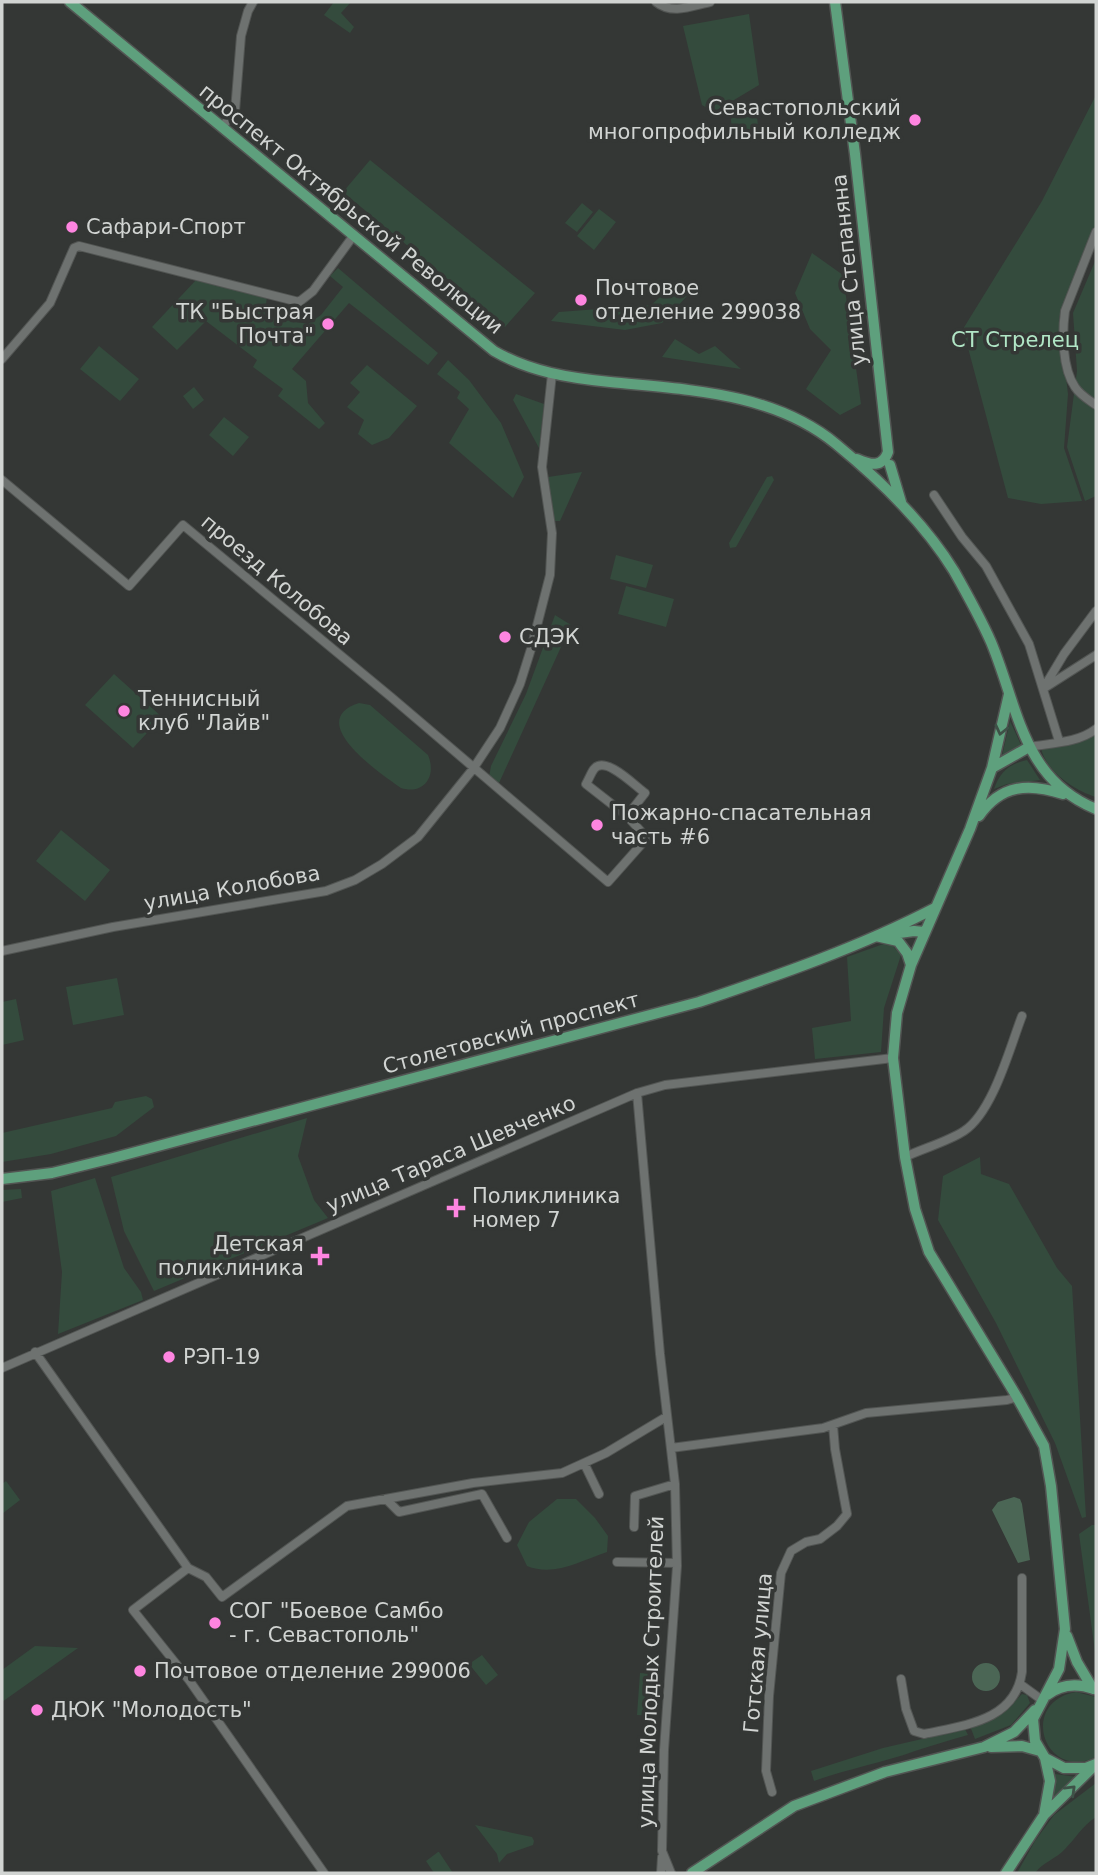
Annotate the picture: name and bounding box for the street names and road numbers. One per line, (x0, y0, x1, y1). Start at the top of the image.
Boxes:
street label: проспект Октябрьской Революции (194, 79, 508, 339)
street label: улица Степаняна (827, 173, 871, 367)
street label: проезд Колобова (196, 510, 358, 650)
street label: улица Колобова (142, 861, 322, 915)
street label: Столетовский проспект (380, 987, 642, 1079)
street label: улица Тараса Шевченко (323, 1090, 579, 1218)
street label: улица Молодых Строителей (634, 1515, 668, 1829)
street label: Готская улица (739, 1572, 777, 1734)

